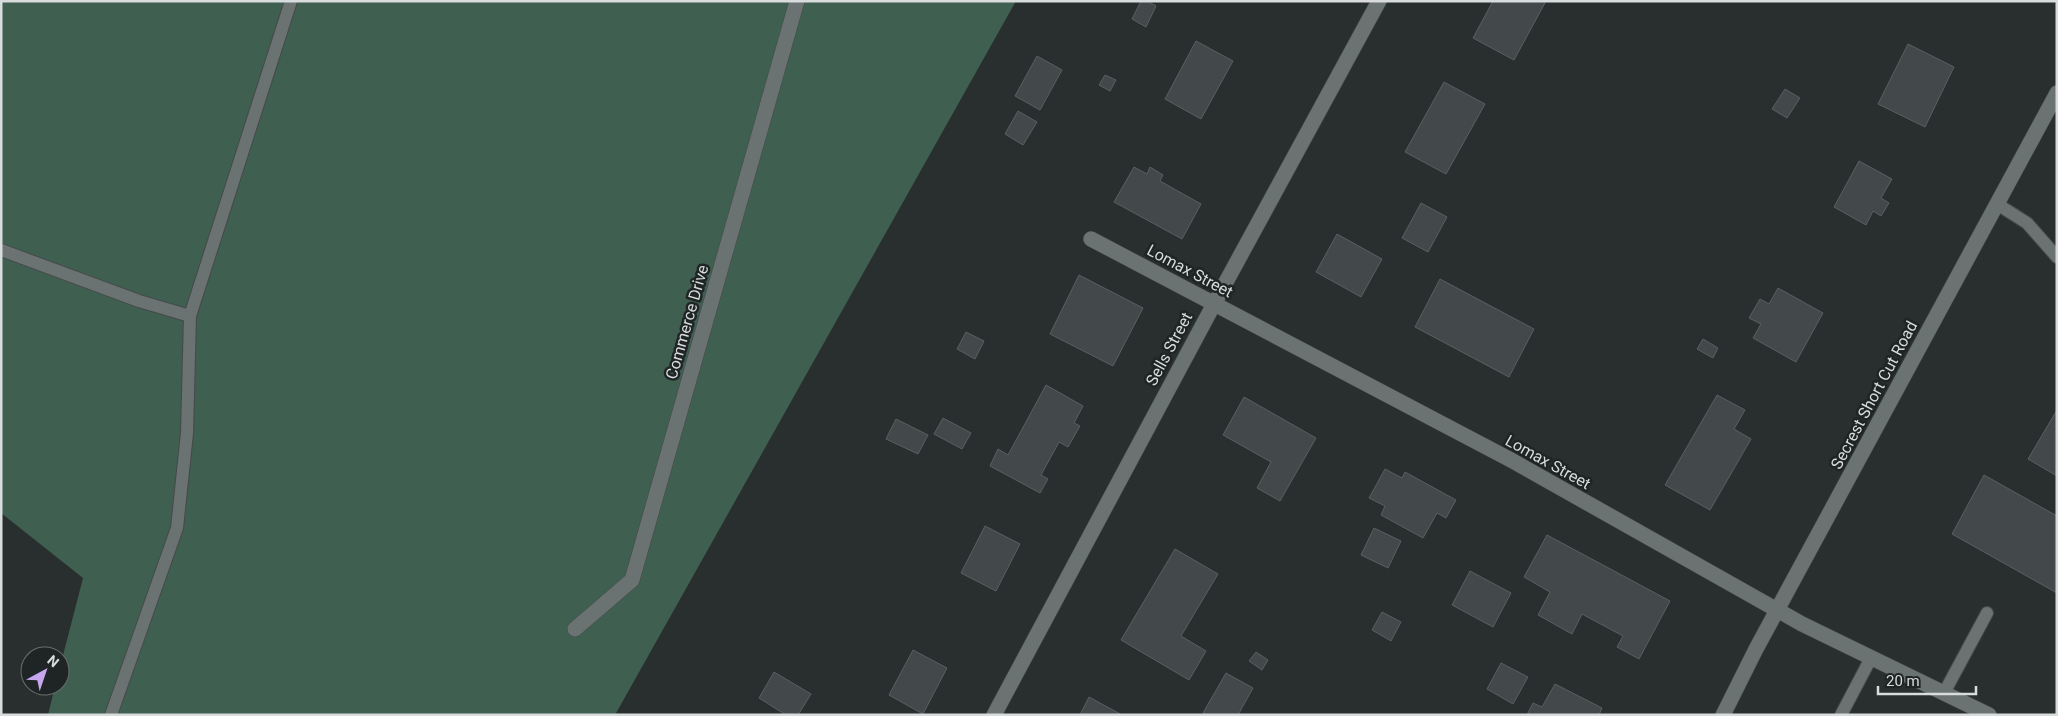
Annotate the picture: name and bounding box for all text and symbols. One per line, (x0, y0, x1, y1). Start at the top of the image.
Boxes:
street label: Lomax Street (1144, 240, 1236, 302)
street label: Commerce Drive (662, 263, 712, 381)
street label: Sells Street (1142, 309, 1196, 389)
street label: Secrest Short Cut Road (1827, 318, 1921, 472)
street label: Lomax Street (1502, 431, 1594, 493)
north arrow (20, 646, 70, 696)
text: N (44, 652, 62, 670)
scale bar (1878, 664, 1976, 696)
text: 20 m (1886, 672, 1920, 690)

